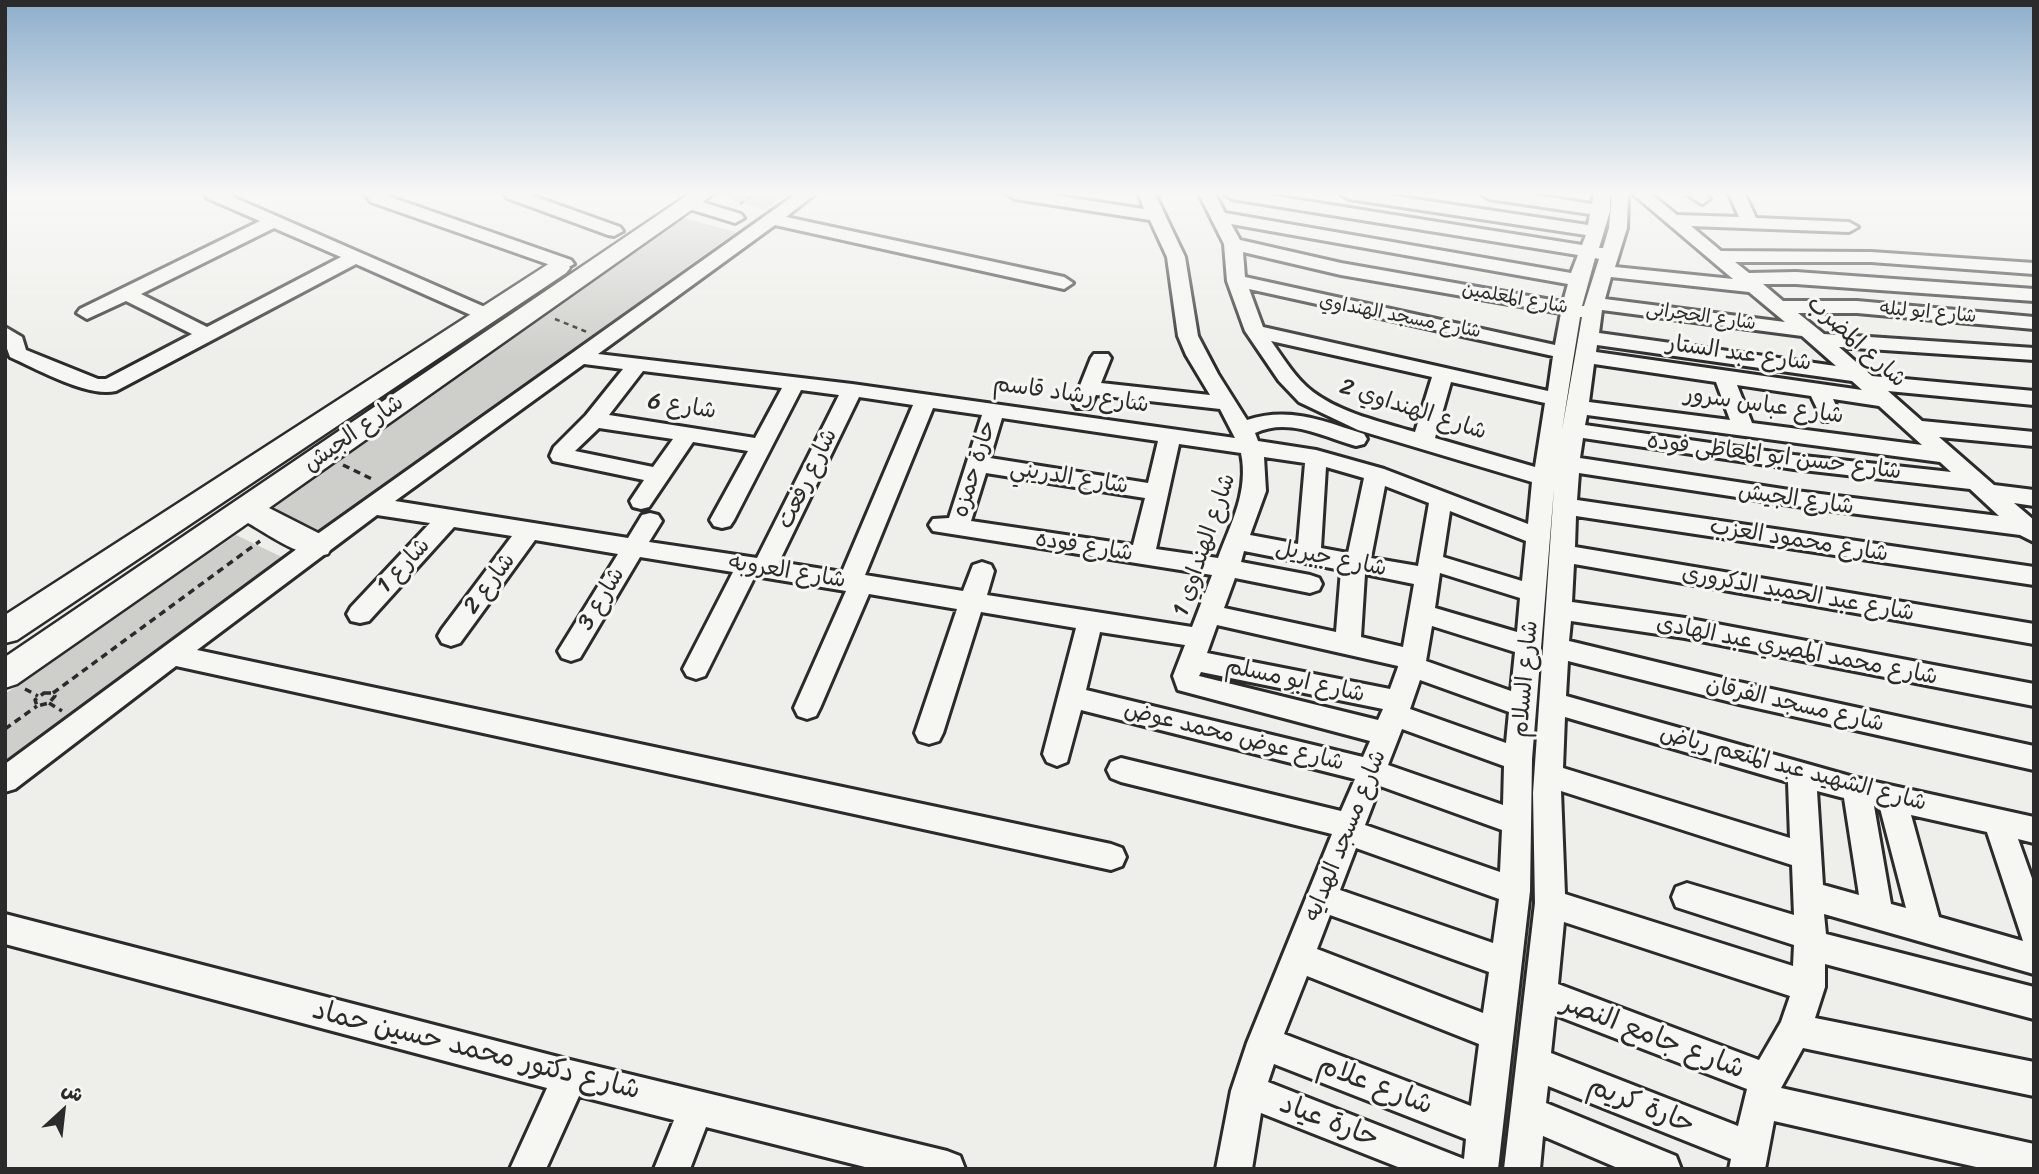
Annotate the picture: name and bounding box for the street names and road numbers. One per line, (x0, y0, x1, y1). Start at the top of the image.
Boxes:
street label: شارع المعلمين (1460, 278, 1570, 320)
street label: شارع مسجد الهنداوي (1317, 290, 1483, 344)
street label: شارع المضرب (1801, 290, 1911, 394)
street label: شارع ابو ليله (1879, 297, 1977, 329)
street label: شارع الحجرانى (1645, 298, 1757, 336)
street label: شارع عبد الستار (1665, 330, 1813, 378)
street label: شارع رشاد قاسم (991, 370, 1151, 420)
street label: شارع الهنداوي 2 (1336, 373, 1490, 447)
street label: شارع عباس سرور (1683, 381, 1845, 431)
street label: شارع 6 (646, 388, 718, 426)
street label: شارع الجيش (298, 389, 410, 479)
street label: حارة حمزه (947, 417, 1003, 521)
street label: شارع رفعت (772, 424, 844, 534)
street label: شارع حسن ابو المعاطى فوده (1645, 428, 1903, 486)
street label: شارع الدريني (1008, 455, 1130, 501)
street label: شارع الهنداوي 1 (1168, 470, 1242, 620)
street label: شارع الجيش (1737, 478, 1855, 522)
street label: شارع محمود العزب (1708, 513, 1890, 569)
street label: شارع فوده (1033, 526, 1135, 568)
street label: شارع 1 (372, 533, 436, 599)
street label: شارع جبريل (1273, 535, 1389, 583)
street label: شارع 2 (458, 548, 522, 620)
street label: شارع العروبه (726, 549, 848, 595)
street label: شارع عبد الحميد الدكرورى (1680, 560, 1916, 628)
street label: شارع 3 (573, 563, 631, 635)
street label: شارع محمد المصري عبد الهادى (1654, 610, 1940, 692)
street label: شارع السلام (1507, 619, 1545, 739)
street label: شارع ابو مسلم (1223, 653, 1367, 709)
street label: شارع مسجد الفرقان (1703, 671, 1887, 739)
street label: شارع عوض محمد عوض (1121, 696, 1347, 778)
street label: شارع الشهيد عبد المنعم رياض (1657, 720, 1929, 818)
street label: شارع مسجد الهدايه (1299, 746, 1393, 926)
street label: شارع جامع النصر (1557, 987, 1749, 1087)
street label: شارع دكتور محمد حسين حماد (309, 994, 643, 1108)
street label: شارع علام (1313, 1049, 1437, 1123)
street label: حارة كريم (1583, 1069, 1699, 1143)
street label: حارة عياد (1275, 1088, 1383, 1156)

